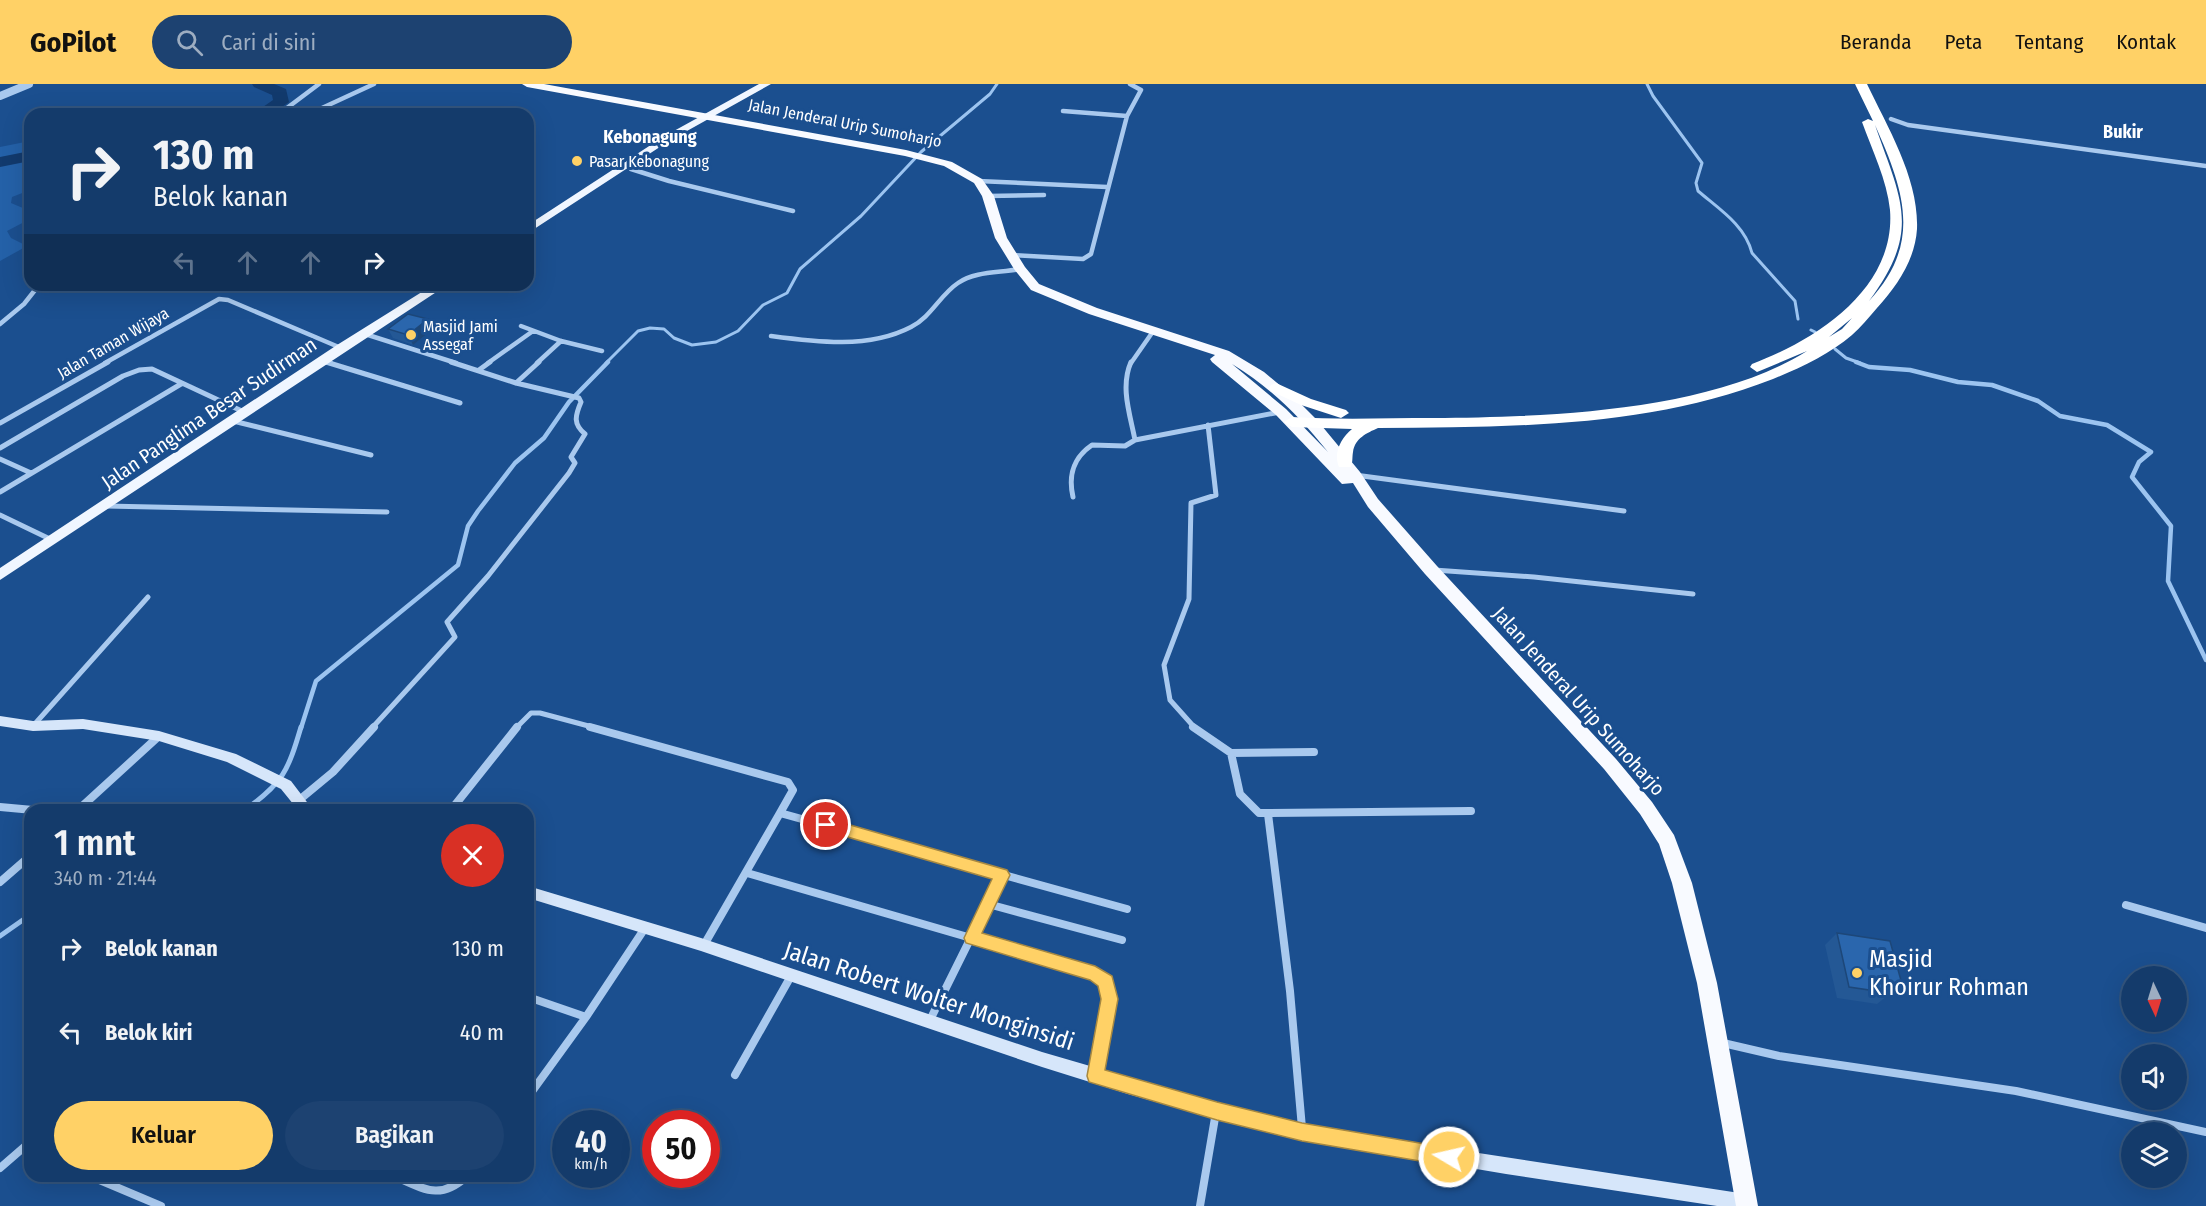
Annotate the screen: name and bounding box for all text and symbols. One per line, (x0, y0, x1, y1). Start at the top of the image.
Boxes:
search box (152, 15, 572, 69)
text: GoPilot (30, 26, 116, 59)
icon: search (173, 26, 206, 59)
text: Cari di sini (221, 29, 316, 56)
text: Beranda (1840, 29, 1912, 55)
text: Peta (1945, 29, 1982, 55)
text: Tentang (2015, 29, 2083, 55)
text: Kontak (2116, 29, 2176, 55)
street label: Jalan Jenderal Urip Sumoharjo (747, 95, 943, 151)
district label: Bukir (2103, 121, 2143, 143)
district label: Kebonagung (603, 126, 697, 148)
text: 130 m (153, 130, 254, 180)
icon: right (54, 132, 132, 210)
place label: Pasar Kebonagung (589, 152, 710, 171)
marker: Pasar Kebonagung (570, 154, 584, 168)
text: Belok kanan (153, 181, 288, 213)
icon: left (168, 246, 201, 279)
icon: ahead (231, 246, 264, 279)
icon: ahead (294, 246, 327, 279)
icon: right (357, 246, 390, 279)
street label: Jalan Taman Wijaya (54, 303, 172, 383)
place label: Masjid Jami Assegaf (423, 317, 498, 354)
marker: Masjid Jami Assegaf (404, 328, 418, 342)
street label: Jalan Panglima Besar Sudirman (97, 332, 321, 494)
street label: Jalan Jenderal Urip Sumoharjo (1488, 602, 1670, 800)
pin (800, 799, 851, 850)
icon: arrive (809, 808, 842, 841)
text: 1 mnt (54, 821, 136, 865)
button: close (441, 824, 504, 887)
text: 340 m · 21:44 (54, 866, 156, 890)
icon: right (54, 932, 87, 965)
text: Belok kanan (105, 935, 218, 962)
text: 130 m (452, 935, 504, 962)
street label: Jalan Robert Wolter Monginsidi (780, 936, 1078, 1056)
place label: Masjid Khoirur Rohman (1869, 945, 2029, 1001)
marker: Masjid Khoirur Rohman (1850, 966, 1864, 980)
north arrow (2121, 966, 2187, 1032)
map controls (2121, 966, 2187, 1188)
icon: left (54, 1016, 87, 1049)
text: Belok kiri (105, 1019, 193, 1046)
text: 40 m (460, 1019, 504, 1046)
button: sound (2121, 1044, 2187, 1110)
button: Keluar (54, 1101, 273, 1170)
button: Bagikan (285, 1101, 504, 1170)
speed limit sign: 50 (642, 1110, 720, 1188)
button: layers (2121, 1122, 2187, 1188)
text: 40 (575, 1124, 607, 1160)
position arrow (1417, 1125, 1481, 1189)
text: km/h (574, 1155, 608, 1173)

